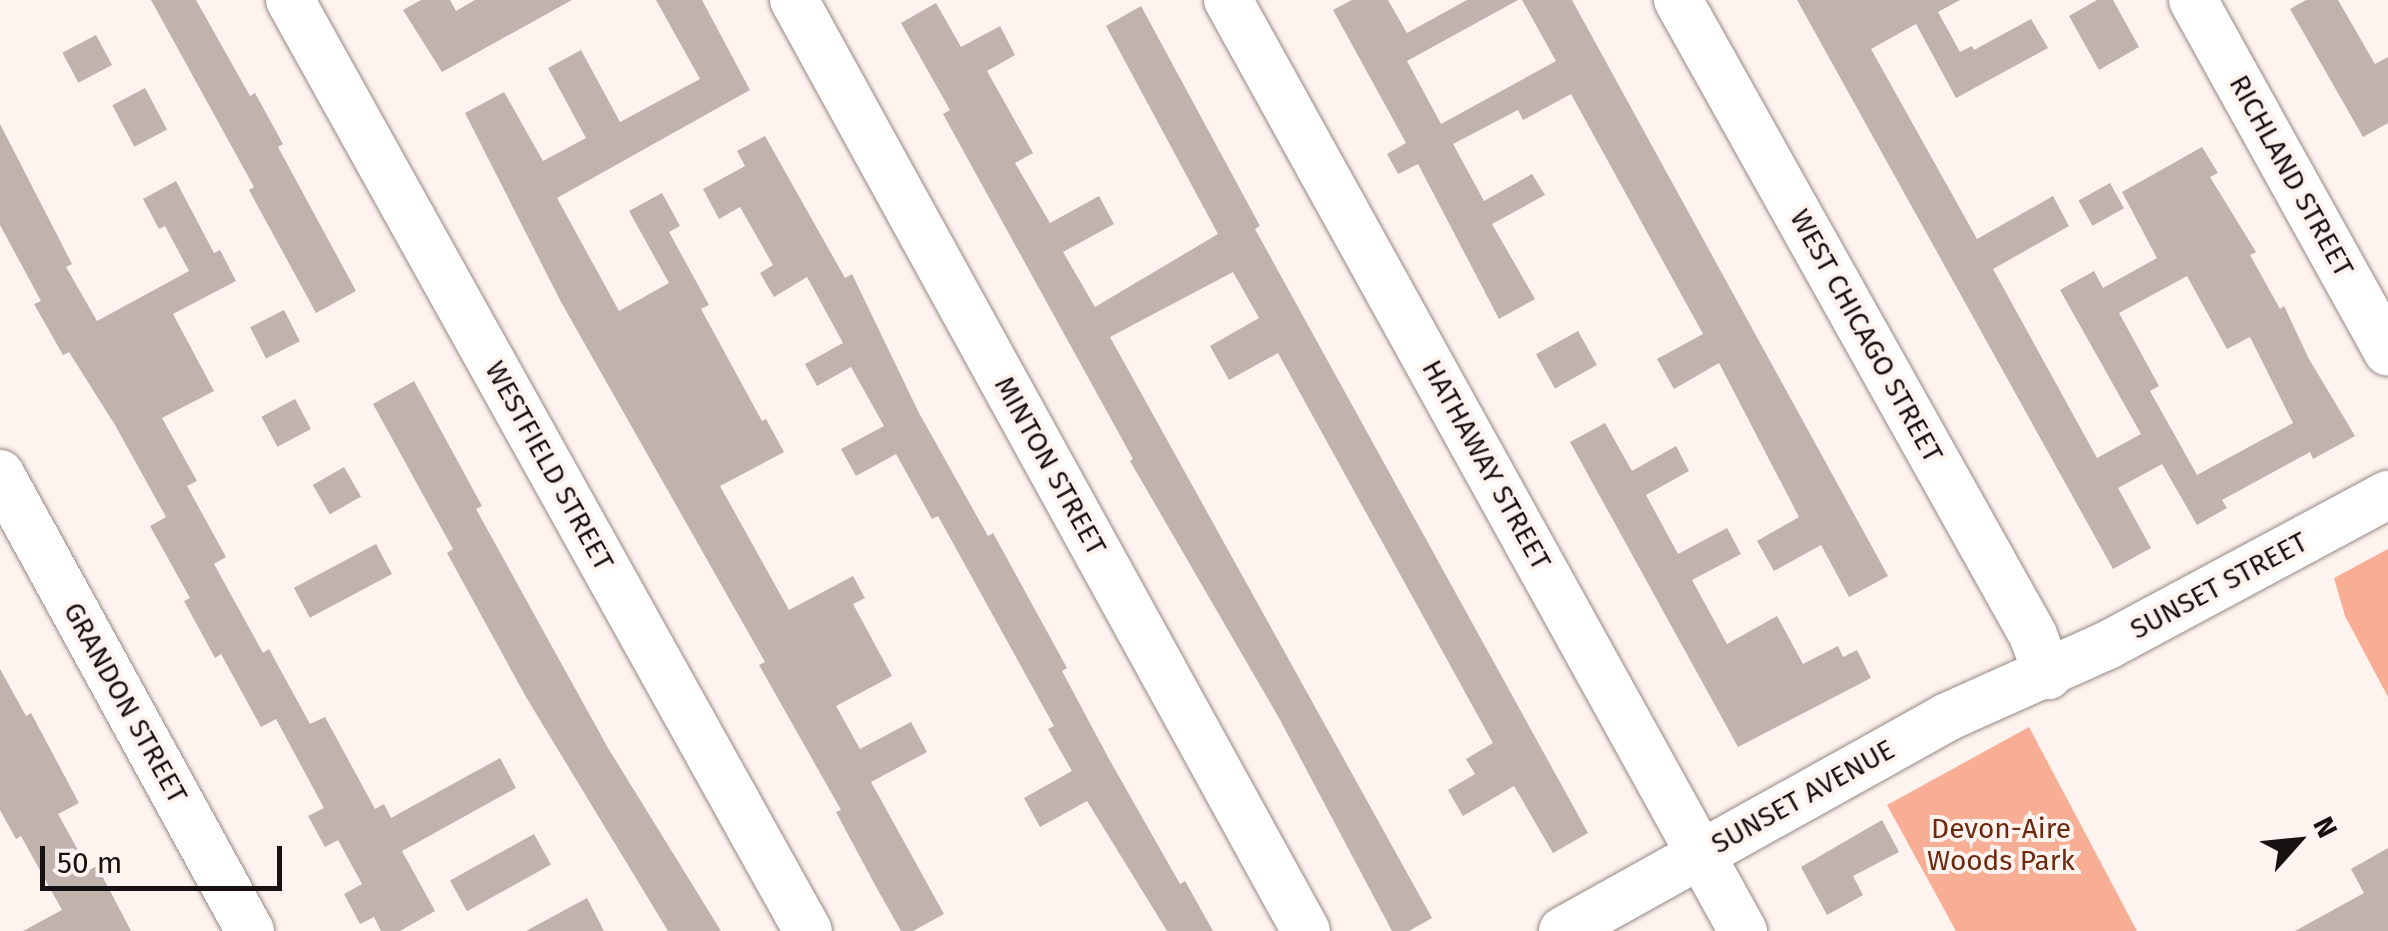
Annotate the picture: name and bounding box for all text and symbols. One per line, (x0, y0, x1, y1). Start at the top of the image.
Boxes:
street label: RICHLAND STREET (2222, 69, 2360, 283)
street label: WEST CHICAGO STREET (1783, 204, 1949, 468)
street label: HATHAWAY STREET (1414, 354, 1558, 576)
street label: WESTFIELD STREET (478, 356, 620, 576)
street label: MINTON STREET (987, 371, 1113, 561)
street label: SUNSET STREET (2125, 525, 2313, 647)
street label: GRANDON STREET (56, 597, 194, 809)
street label: SUNSET AVENUE (1706, 733, 1900, 861)
north arrow (2248, 791, 2348, 891)
text: N (2306, 811, 2344, 843)
park label: Devon-Aire Woods Park (1927, 812, 2075, 878)
scale bar (45, 826, 288, 888)
text: 50 m (57, 845, 122, 881)

